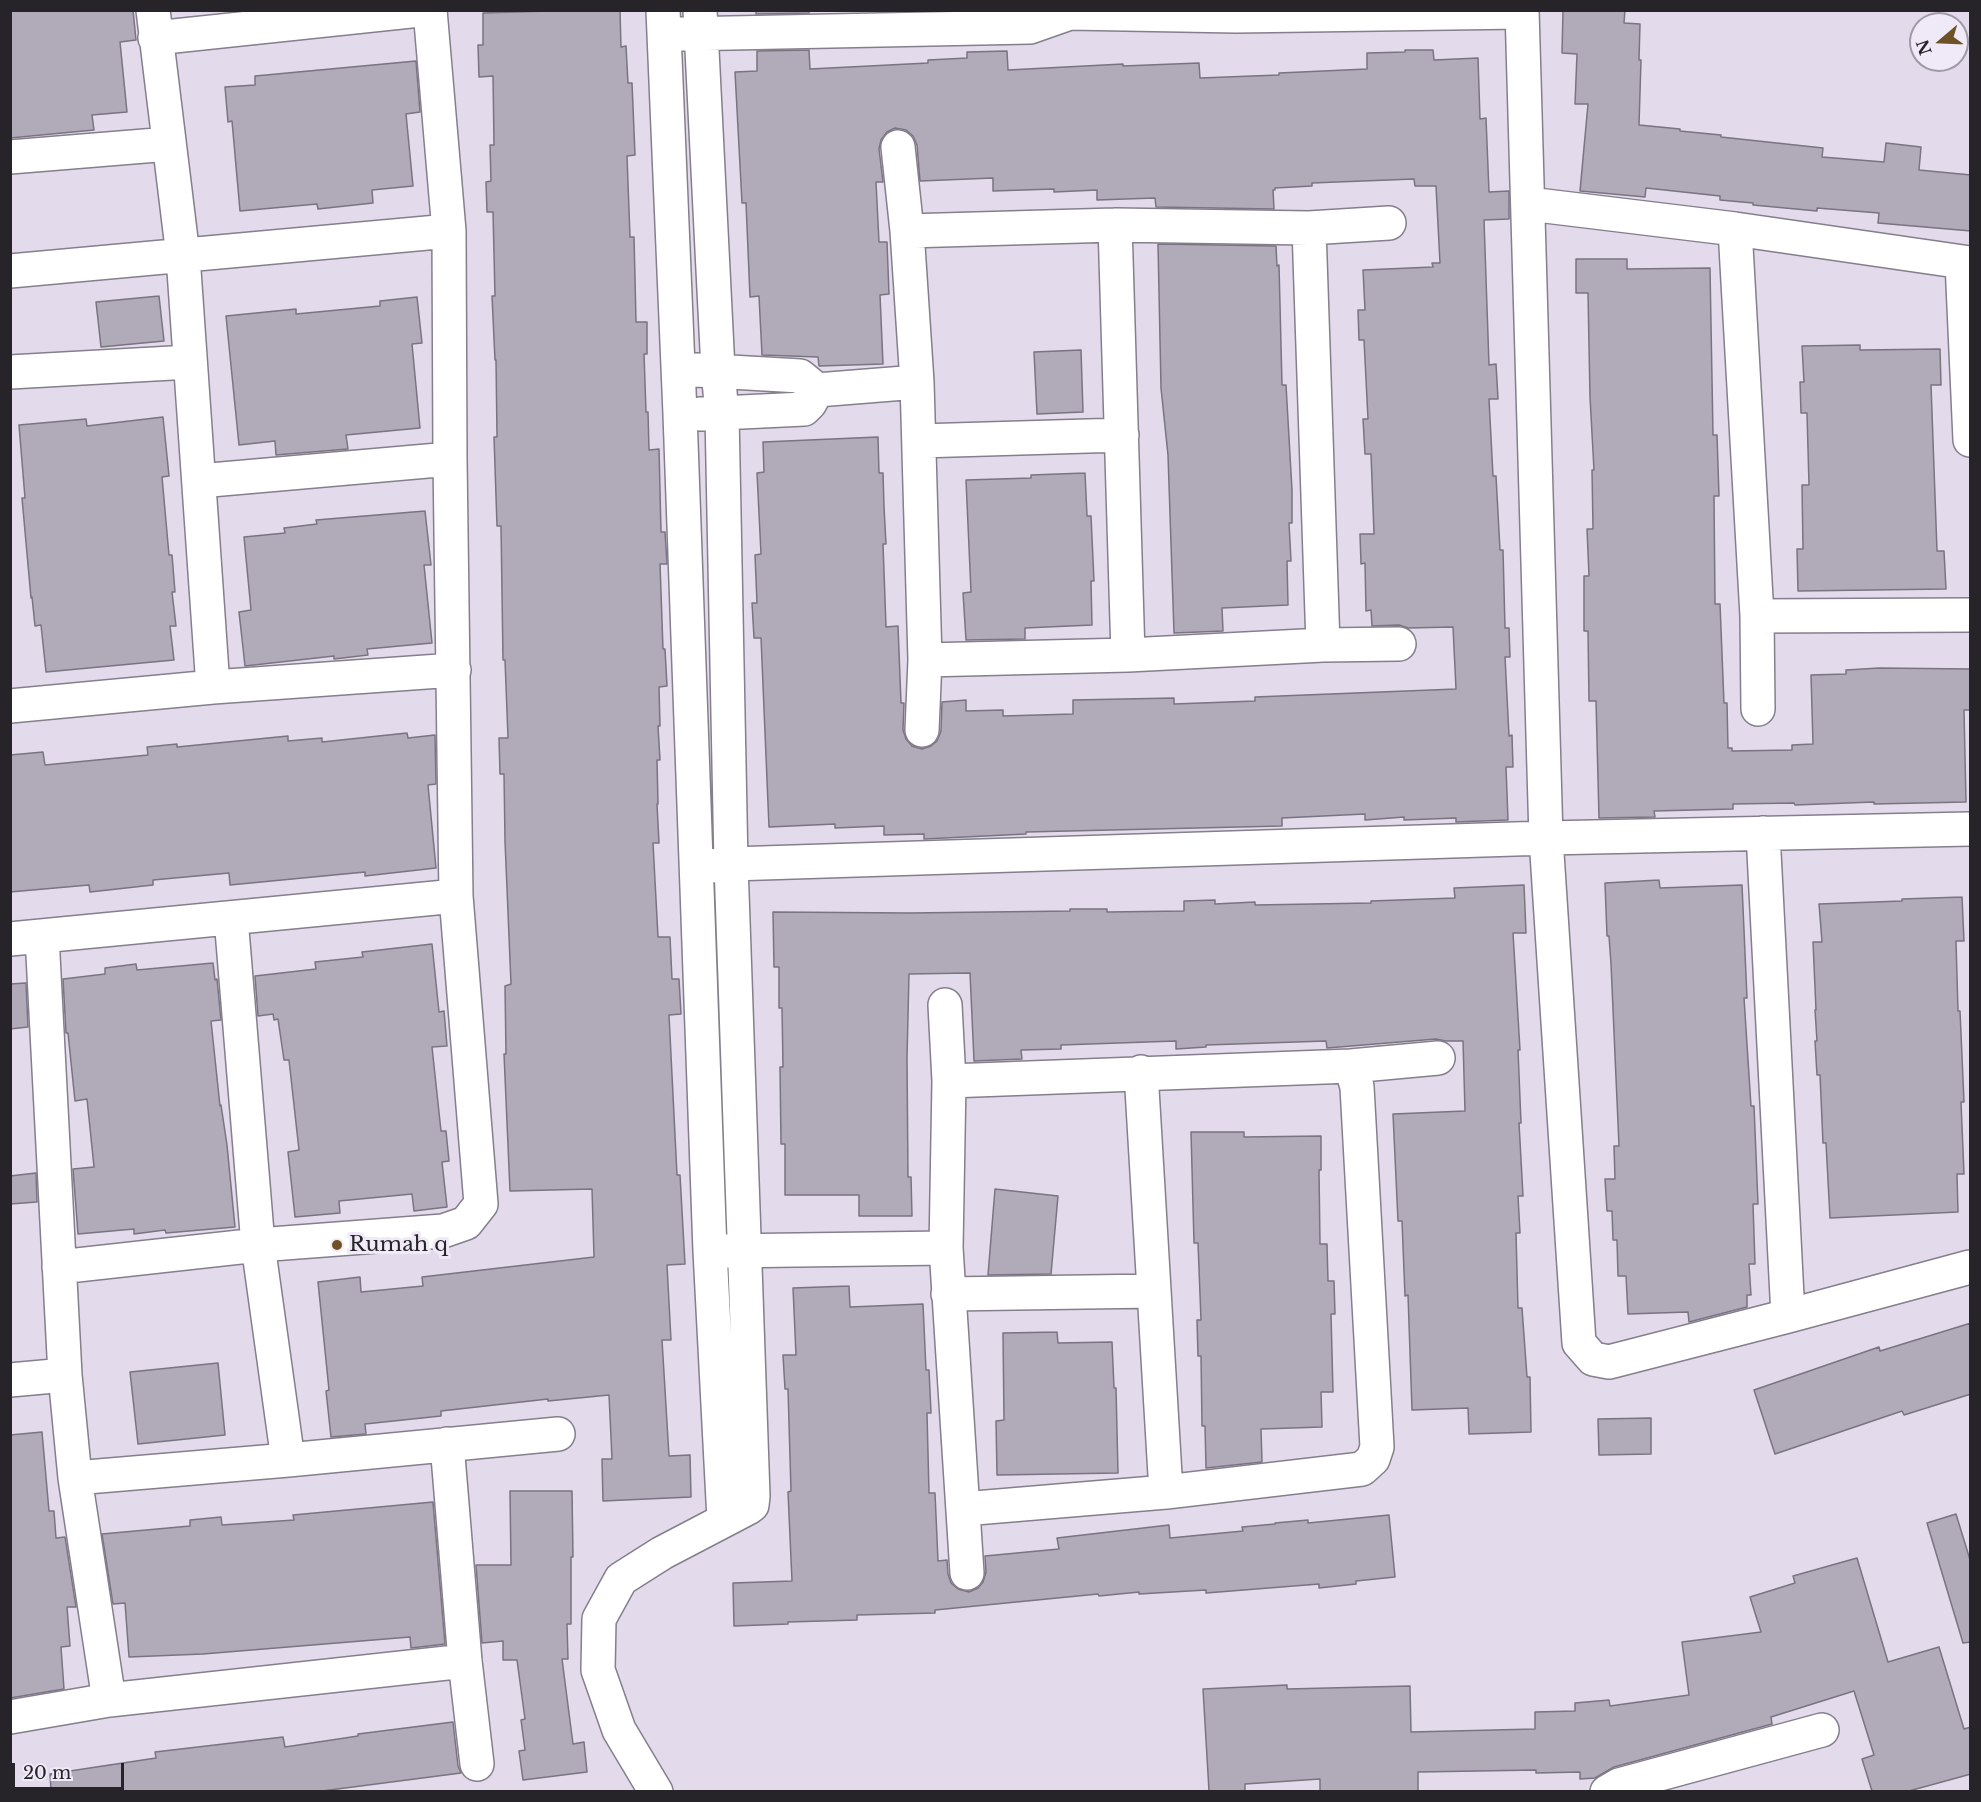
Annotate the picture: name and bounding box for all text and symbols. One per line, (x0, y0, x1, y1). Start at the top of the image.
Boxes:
north arrow (1909, 12, 1969, 72)
text: N (1912, 37, 1936, 58)
place label: Rumah q (349, 1232, 448, 1258)
marker: Rumah q (330, 1238, 344, 1252)
scale bar (15, 1751, 128, 1789)
text: 20 m (23, 1762, 71, 1784)

